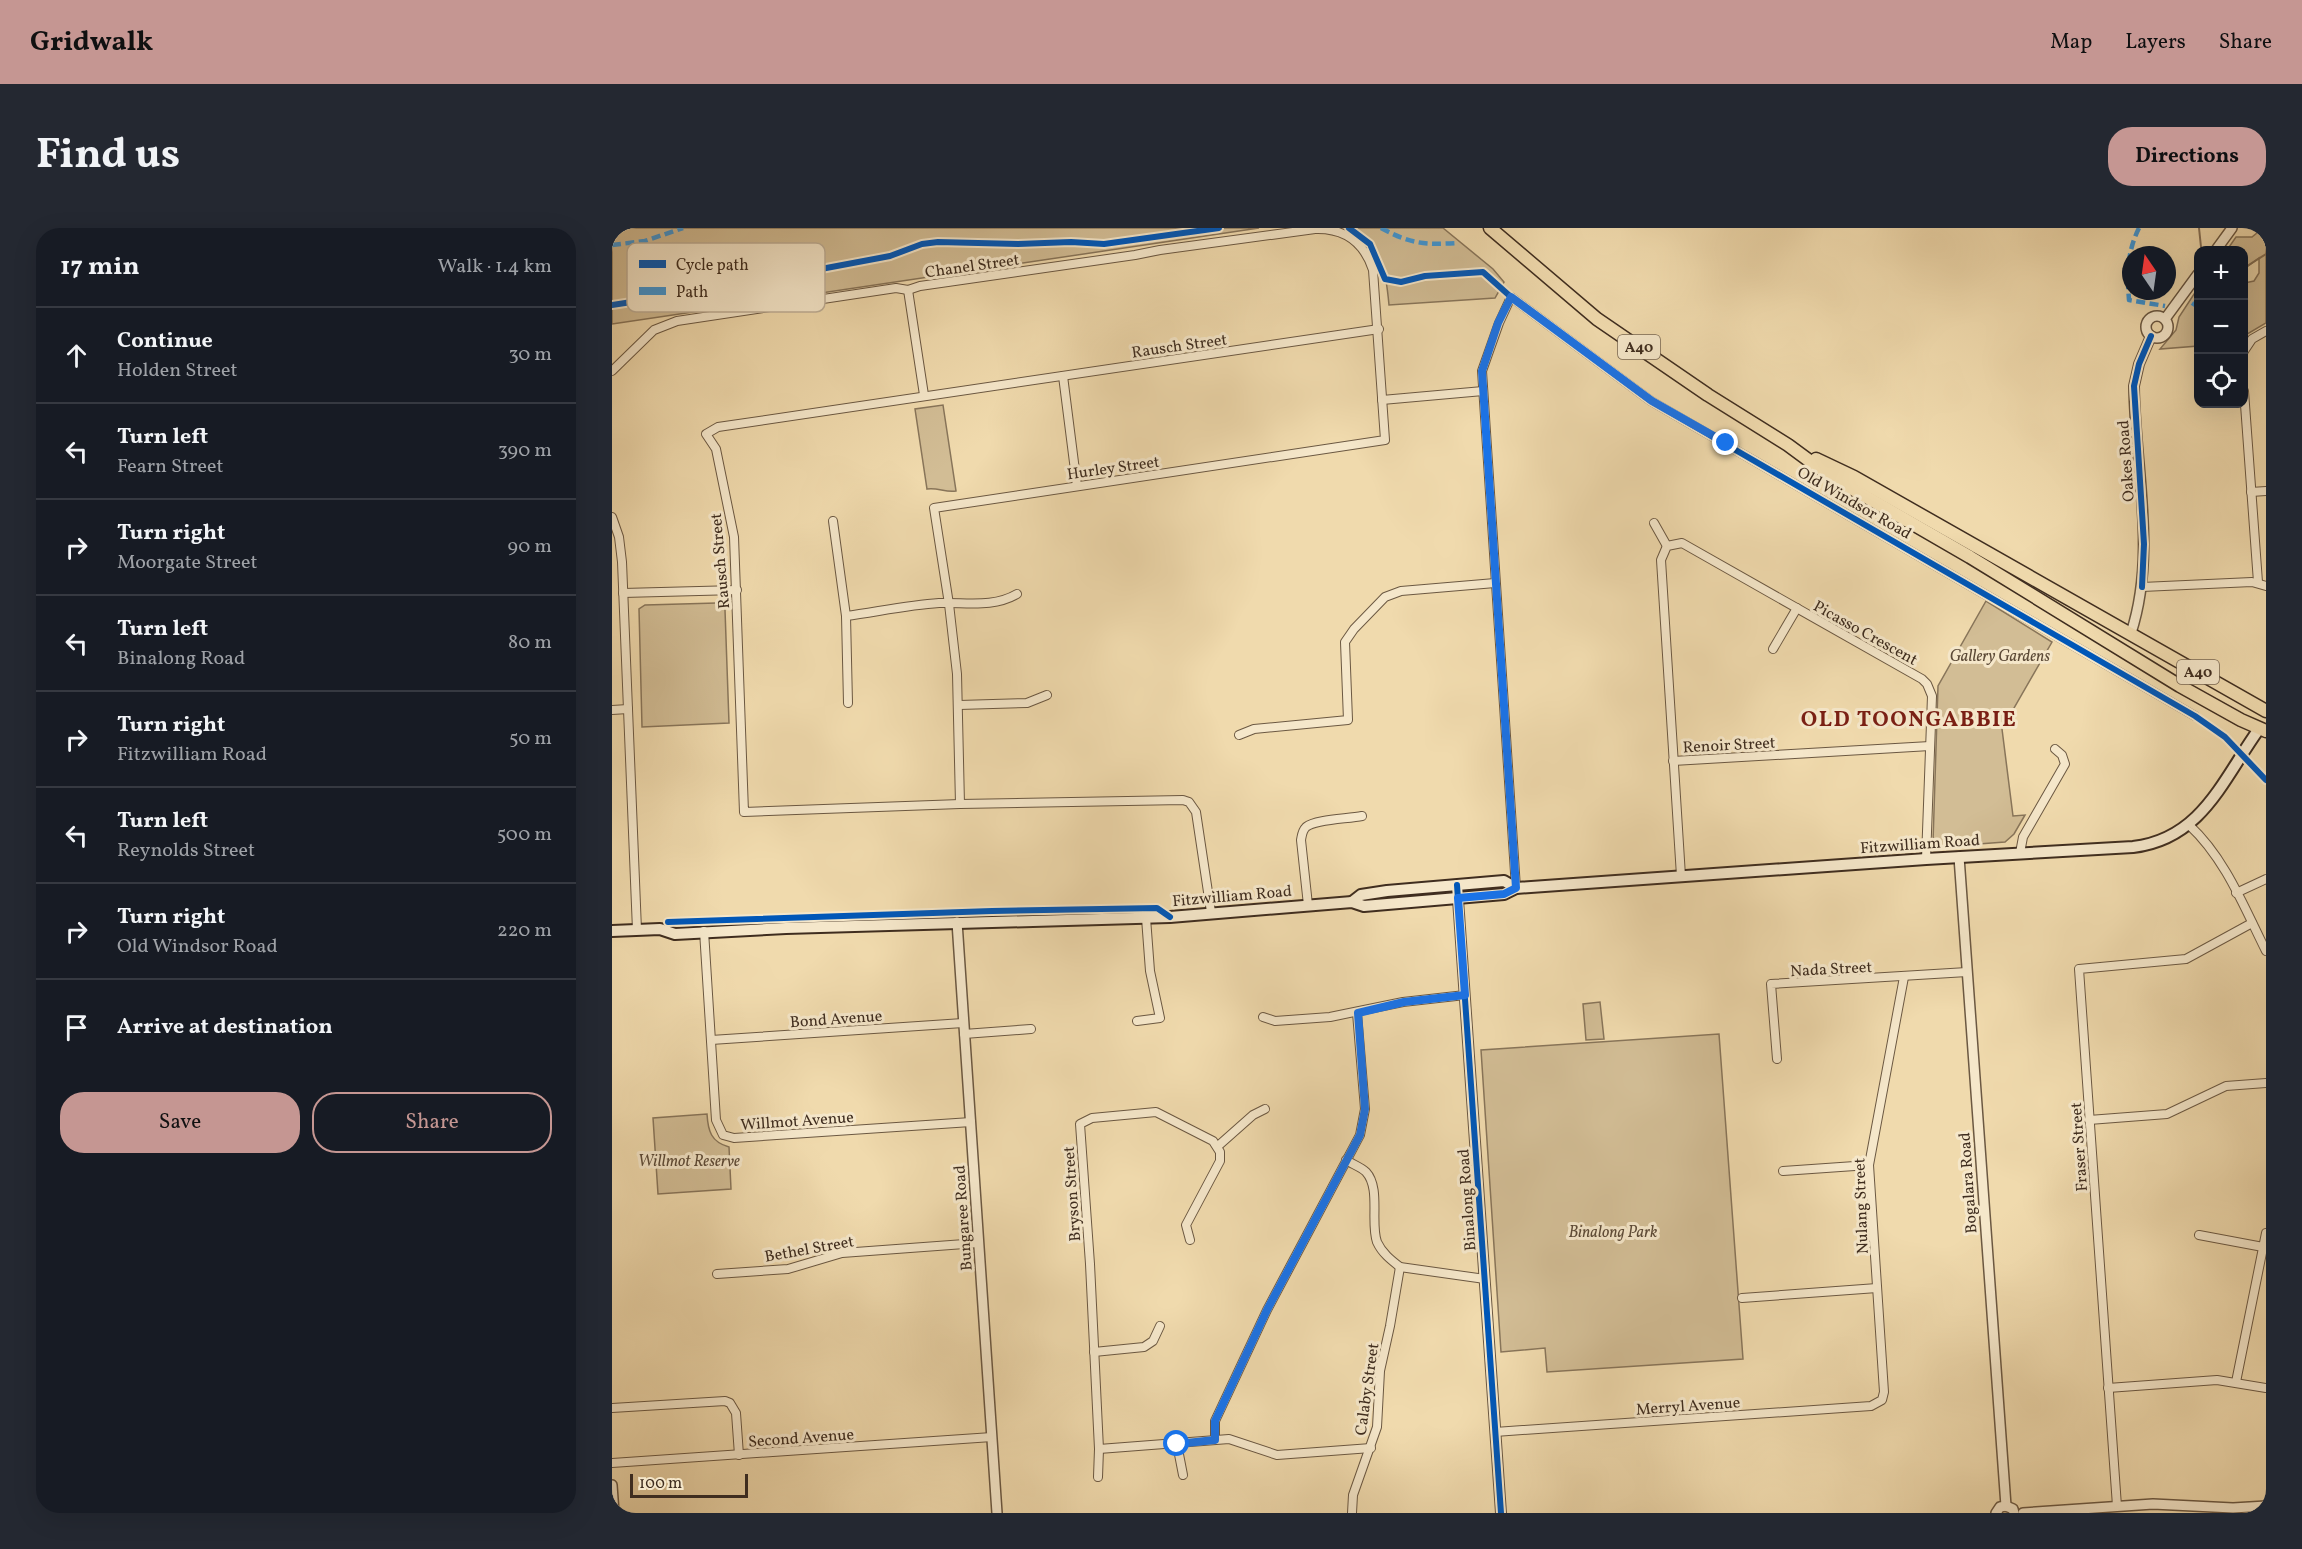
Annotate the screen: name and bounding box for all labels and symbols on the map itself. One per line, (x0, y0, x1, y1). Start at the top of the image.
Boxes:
legend (627, 243, 825, 312)
north arrow (2122, 246, 2176, 300)
street label: Chanel Street (924, 249, 1021, 284)
text: Cycle path (676, 255, 749, 277)
text: Path (676, 282, 708, 304)
street label: Rausch Street (1130, 329, 1229, 365)
road number: A40 (1618, 335, 1660, 359)
street label: Oakes Road (2113, 419, 2141, 502)
route end (1712, 429, 1738, 455)
street label: Hurley Street (1066, 452, 1161, 486)
street label: Old Windsor Road (1793, 462, 1915, 545)
street label: Rausch Street (706, 512, 736, 610)
street label: Picasso Crescent (1809, 596, 1921, 672)
park label: Gallery Gardens (1950, 646, 2050, 668)
road number: A40 (2177, 660, 2219, 684)
district label: OLD TOONGABBIE (1801, 705, 2017, 736)
street label: Renoir Street (1682, 733, 1776, 759)
street label: Fitzwilliam Road (1860, 830, 1981, 860)
street label: Fitzwilliam Road (1171, 881, 1293, 913)
street label: Nada Street (1790, 957, 1873, 983)
street label: Bond Avenue (789, 1006, 883, 1034)
street label: Fraser Street (2066, 1101, 2094, 1192)
street label: Willmot Avenue (740, 1107, 855, 1137)
street label: Bogalara Road (1954, 1132, 1984, 1234)
street label: Bryson Street (1059, 1145, 1087, 1242)
street label: Binalong Road (1453, 1148, 1483, 1252)
park label: Willmot Reserve (638, 1151, 740, 1173)
street label: Nulang Street (1849, 1157, 1875, 1255)
street label: Bungaree Road (949, 1164, 979, 1271)
park label: Binalong Park (1568, 1222, 1658, 1244)
street label: Bethel Street (763, 1231, 856, 1269)
street label: Calaby Street (1351, 1341, 1385, 1437)
street label: Merryl Avenue (1635, 1392, 1741, 1422)
street label: Second Avenue (747, 1424, 855, 1454)
route start (1163, 1430, 1189, 1456)
scale bar (630, 1471, 748, 1498)

